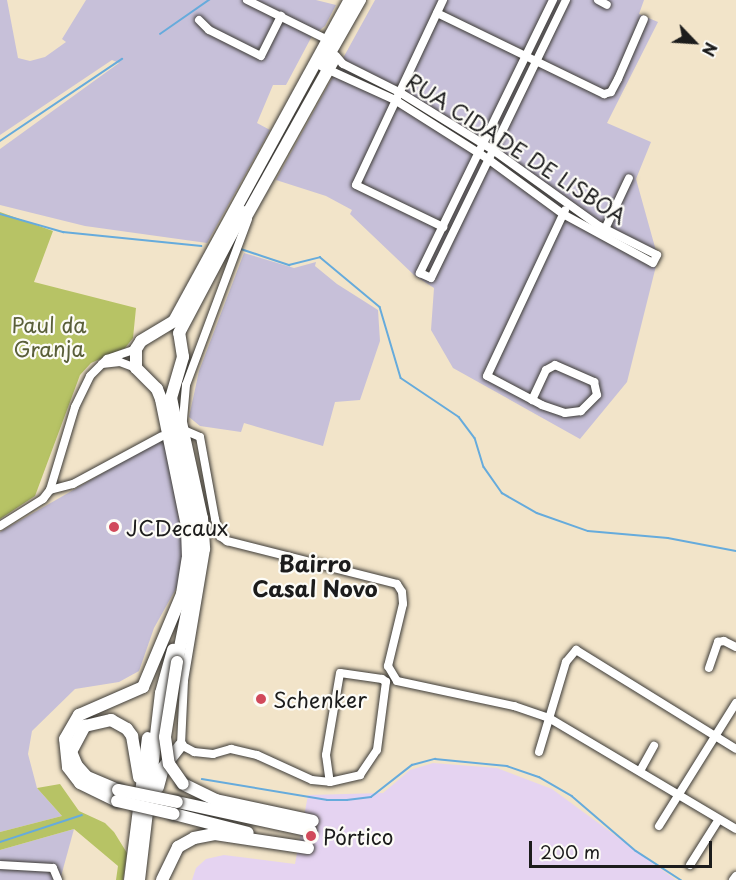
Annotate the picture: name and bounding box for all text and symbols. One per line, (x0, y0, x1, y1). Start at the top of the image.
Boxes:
north arrow (664, 12, 724, 72)
text: N (697, 39, 724, 60)
street label: RUA CIDADE DE LISBOA (402, 67, 632, 229)
park label: Paul da Granja (12, 311, 86, 361)
place label: JCDecaux (126, 514, 228, 540)
marker: JCDecaux (107, 520, 121, 534)
district label: Bairro Casal Novo (252, 549, 378, 600)
place label: Schenker (273, 686, 367, 712)
marker: Schenker (254, 692, 268, 706)
place label: Pórtico (323, 823, 393, 849)
marker: Pórtico (304, 829, 318, 843)
scale bar (532, 829, 715, 867)
text: 200 m (540, 838, 600, 865)

